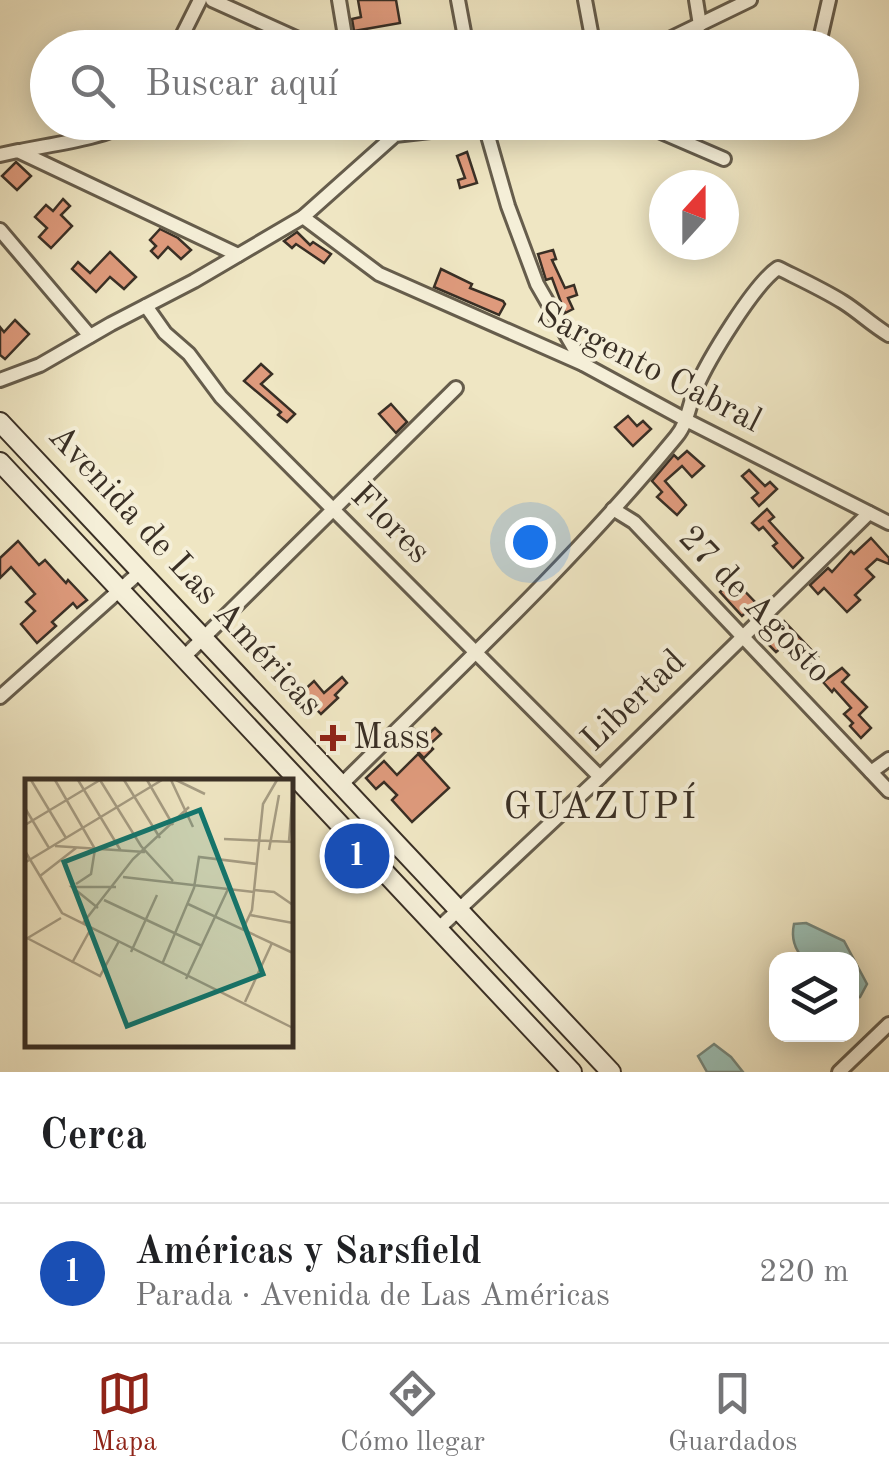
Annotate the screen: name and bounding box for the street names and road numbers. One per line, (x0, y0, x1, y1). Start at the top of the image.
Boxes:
street label: Sargento Cabral (531, 296, 767, 440)
street label: Avenida de Las Américas (42, 419, 328, 723)
street label: Flores (344, 478, 436, 570)
street label: 27 de Agosto (671, 520, 837, 690)
street label: Libertad (575, 644, 693, 758)

